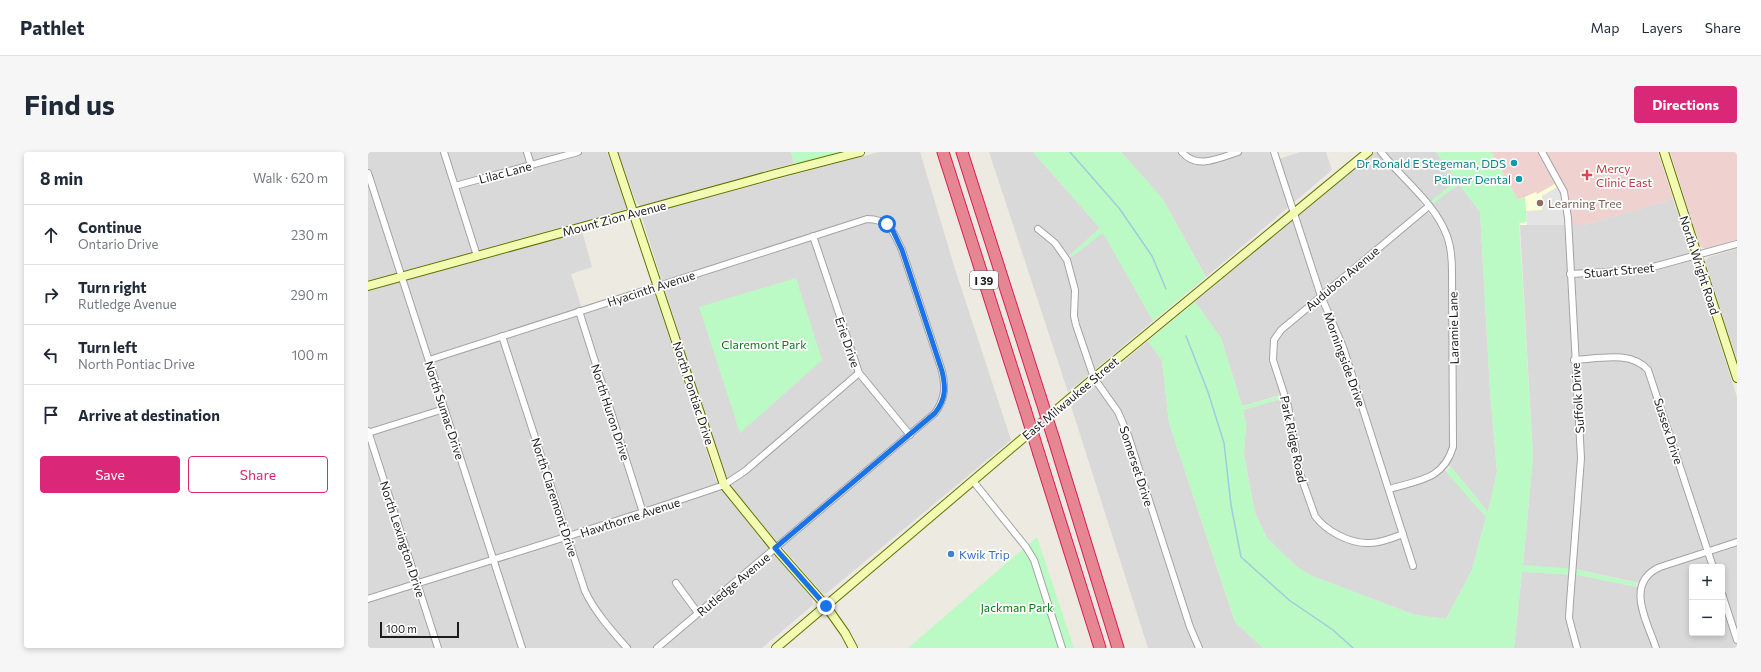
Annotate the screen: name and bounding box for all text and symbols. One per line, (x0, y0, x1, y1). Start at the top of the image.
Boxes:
text: Pathlet (20, 16, 85, 39)
text: Map (1591, 19, 1619, 36)
text: Layers (1641, 19, 1683, 36)
text: Share (1705, 19, 1741, 36)
button: Directions (1634, 86, 1737, 123)
text: Find us (24, 87, 115, 121)
place label: Dr Ronald E Stegeman, DDS (1356, 156, 1506, 170)
street label: Lilac Lane (477, 158, 533, 186)
marker: Dr Ronald E Stegeman, DDS (1509, 158, 1519, 168)
place label: Mercy Clinic East (1596, 161, 1652, 189)
text: 8 min (40, 168, 83, 189)
marker: Mercy Clinic East (1581, 169, 1593, 181)
text: Walk · 620 m (253, 170, 328, 186)
place label: Palmer Dental (1434, 172, 1511, 186)
marker: Palmer Dental (1514, 174, 1524, 184)
place label: Learning Tree (1548, 196, 1622, 210)
street label: Mount Zion Avenue (561, 197, 667, 239)
marker: Learning Tree (1535, 198, 1545, 208)
street label: North Wright Road (1677, 214, 1723, 316)
route start (878, 215, 896, 233)
text: Continue (78, 218, 142, 236)
icon: ahead (40, 224, 62, 246)
text: 230 m (291, 227, 328, 243)
text: Ontario Drive (78, 236, 158, 252)
street label: Audubon Avenue (1302, 243, 1382, 313)
street label: Stuart Street (1583, 260, 1655, 280)
street label: Hyacinth Avenue (605, 267, 697, 309)
road number: I 39 (970, 271, 998, 289)
text: Turn right (78, 278, 147, 296)
icon: right (40, 284, 62, 306)
text: 290 m (291, 287, 328, 303)
street label: Laramie Lane (1445, 292, 1461, 364)
text: Rutledge Avenue (78, 296, 177, 312)
street label: Morningside Drive (1321, 310, 1369, 408)
street label: Erie Drive (833, 315, 863, 369)
park label: Claremont Park (721, 337, 807, 351)
text: Turn left (78, 338, 137, 356)
street label: North Pontiac Drive (671, 339, 717, 447)
icon: left (40, 344, 62, 366)
text: 100 m (292, 347, 328, 363)
street label: East Milwaukee Street (1019, 354, 1121, 442)
text: North Pontiac Drive (78, 356, 195, 372)
street label: North Sumac Drive (422, 359, 468, 461)
street label: North Huron Drive (589, 362, 633, 462)
street label: Suffolk Drive (1568, 362, 1586, 434)
street label: Park Ridge Road (1278, 394, 1310, 484)
street label: Sussex Drive (1652, 396, 1686, 466)
icon: arrive (40, 404, 62, 426)
text: Arrive at destination (78, 406, 220, 424)
street label: Somerset Drive (1117, 424, 1157, 508)
street label: North Claremont Drive (529, 436, 581, 558)
button: Save (40, 456, 180, 493)
button: Share (188, 456, 328, 493)
street label: North Lexington Drive (378, 479, 428, 599)
street label: Hawthorne Avenue (578, 494, 682, 540)
place label: Kwik Trip (959, 547, 1010, 561)
street label: Rutledge Avenue (694, 549, 772, 619)
marker: Kwik Trip (946, 549, 956, 559)
map controls (1689, 564, 1725, 636)
button: + (1689, 564, 1725, 600)
route end (817, 597, 835, 615)
park label: Jackman Park (980, 600, 1054, 615)
button: − (1689, 600, 1725, 636)
scale bar (380, 620, 459, 639)
text: 100 m (386, 622, 417, 635)

